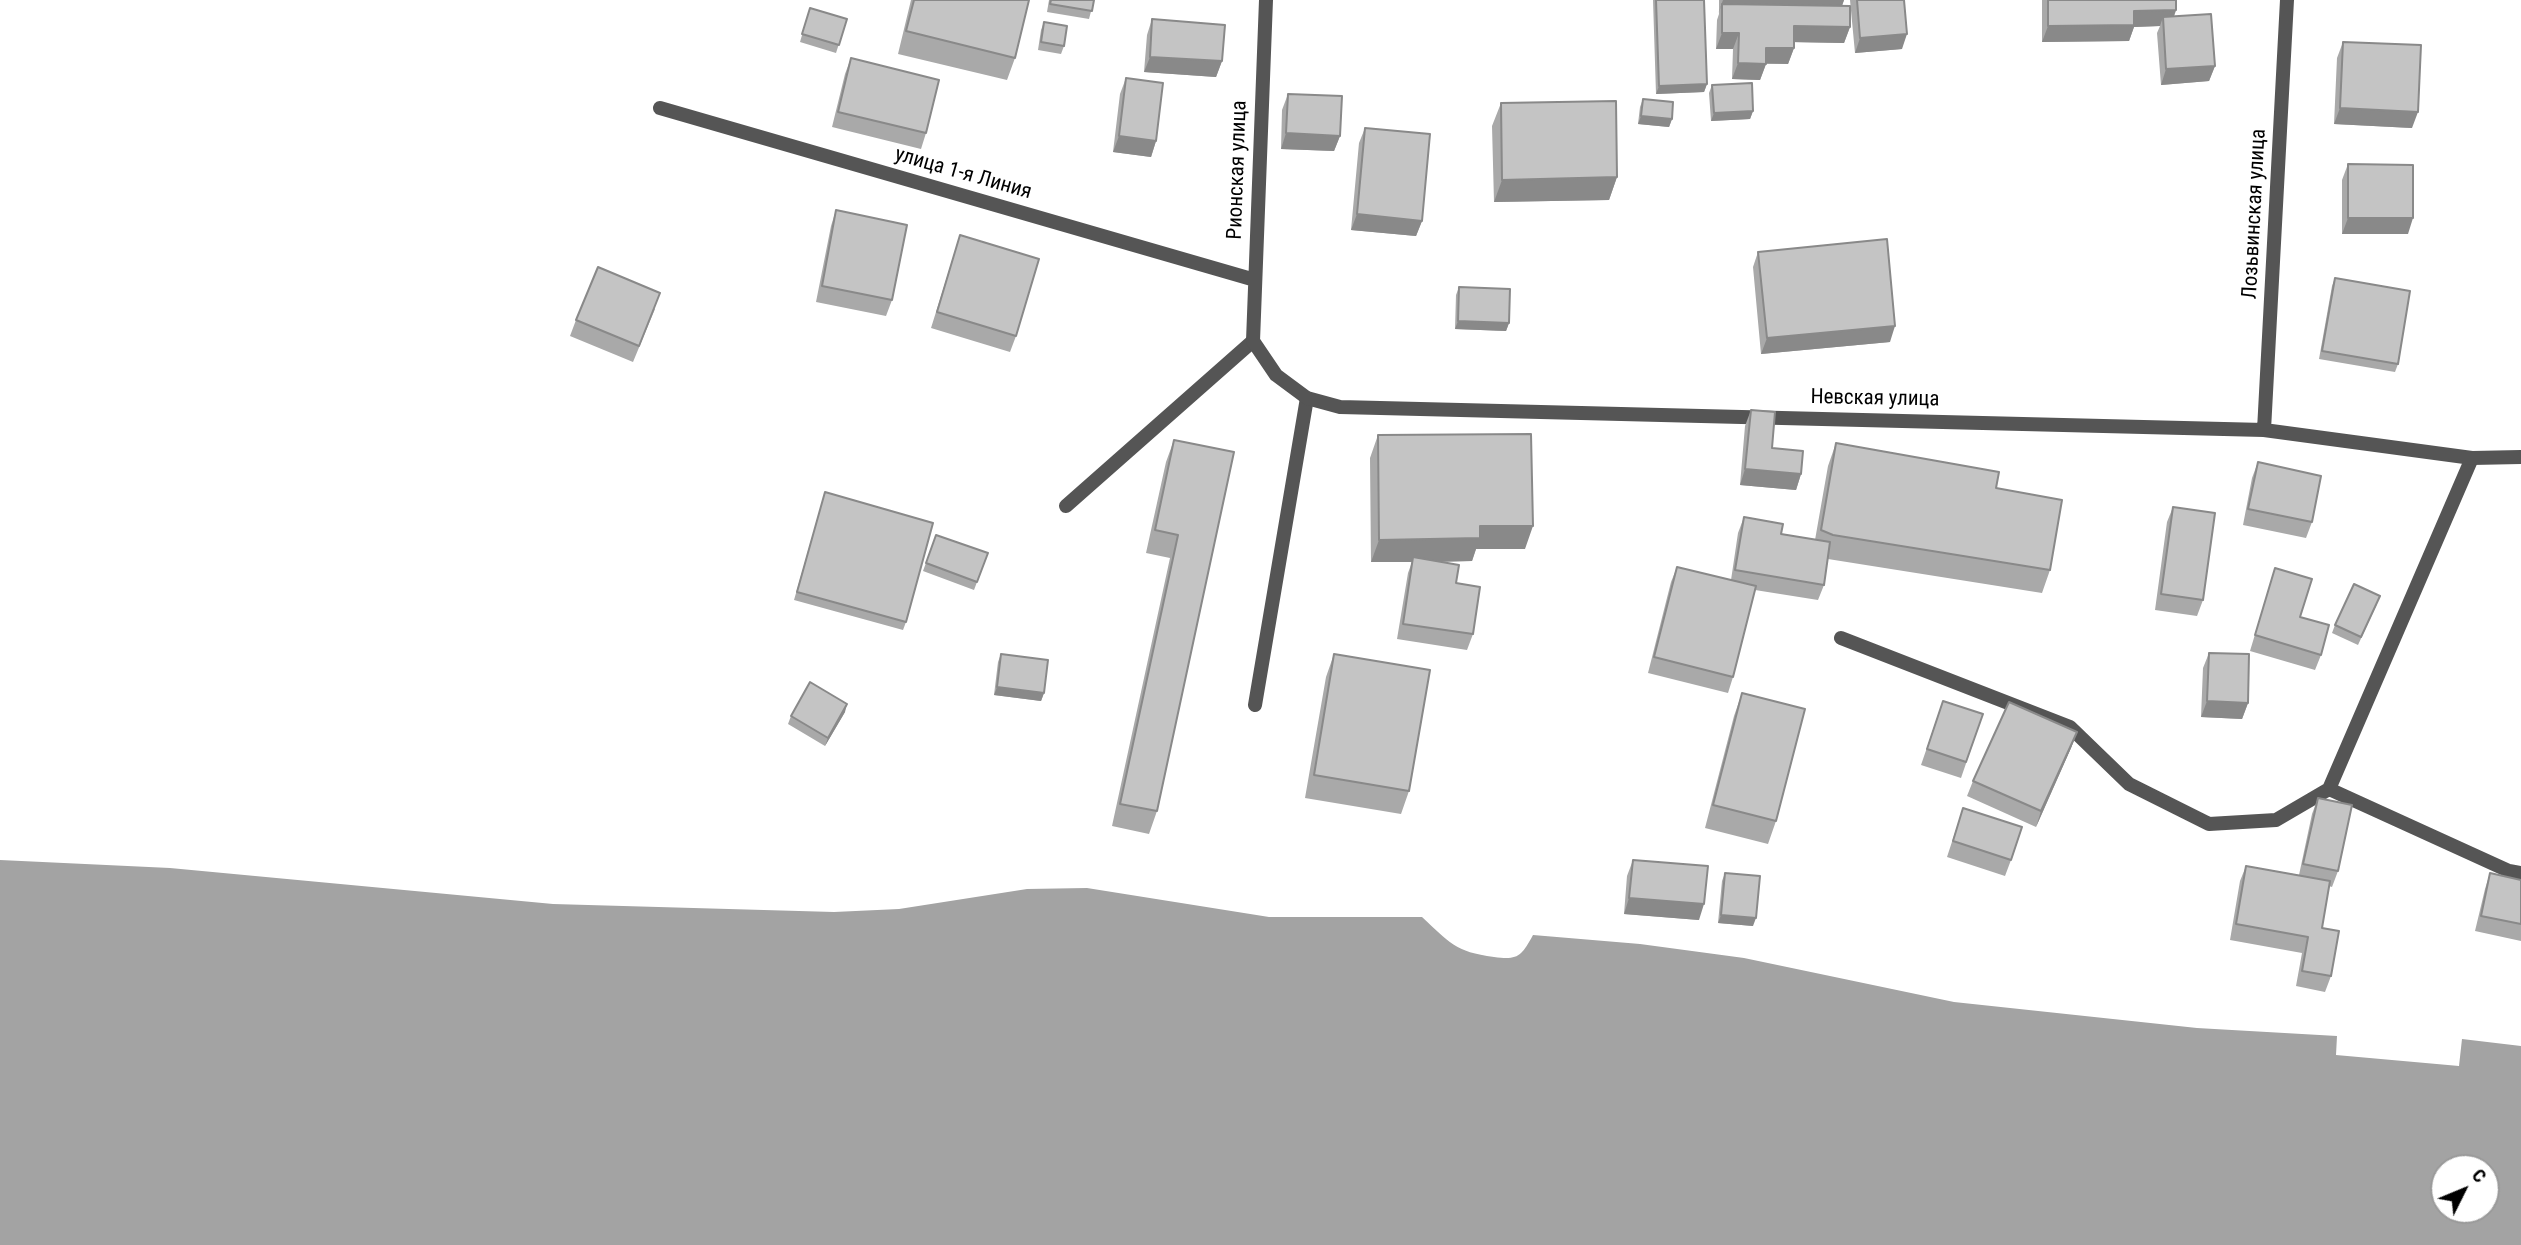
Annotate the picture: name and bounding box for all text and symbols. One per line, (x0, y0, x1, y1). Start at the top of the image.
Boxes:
street label: Рионская улица (1223, 100, 1253, 240)
street label: Лозьвинская улица (2238, 128, 2272, 300)
street label: улица 1-я Линия (892, 142, 1034, 206)
street label: Невская улица (1810, 385, 1940, 413)
north arrow (2430, 1154, 2500, 1224)
text: С (2467, 1164, 2491, 1187)

